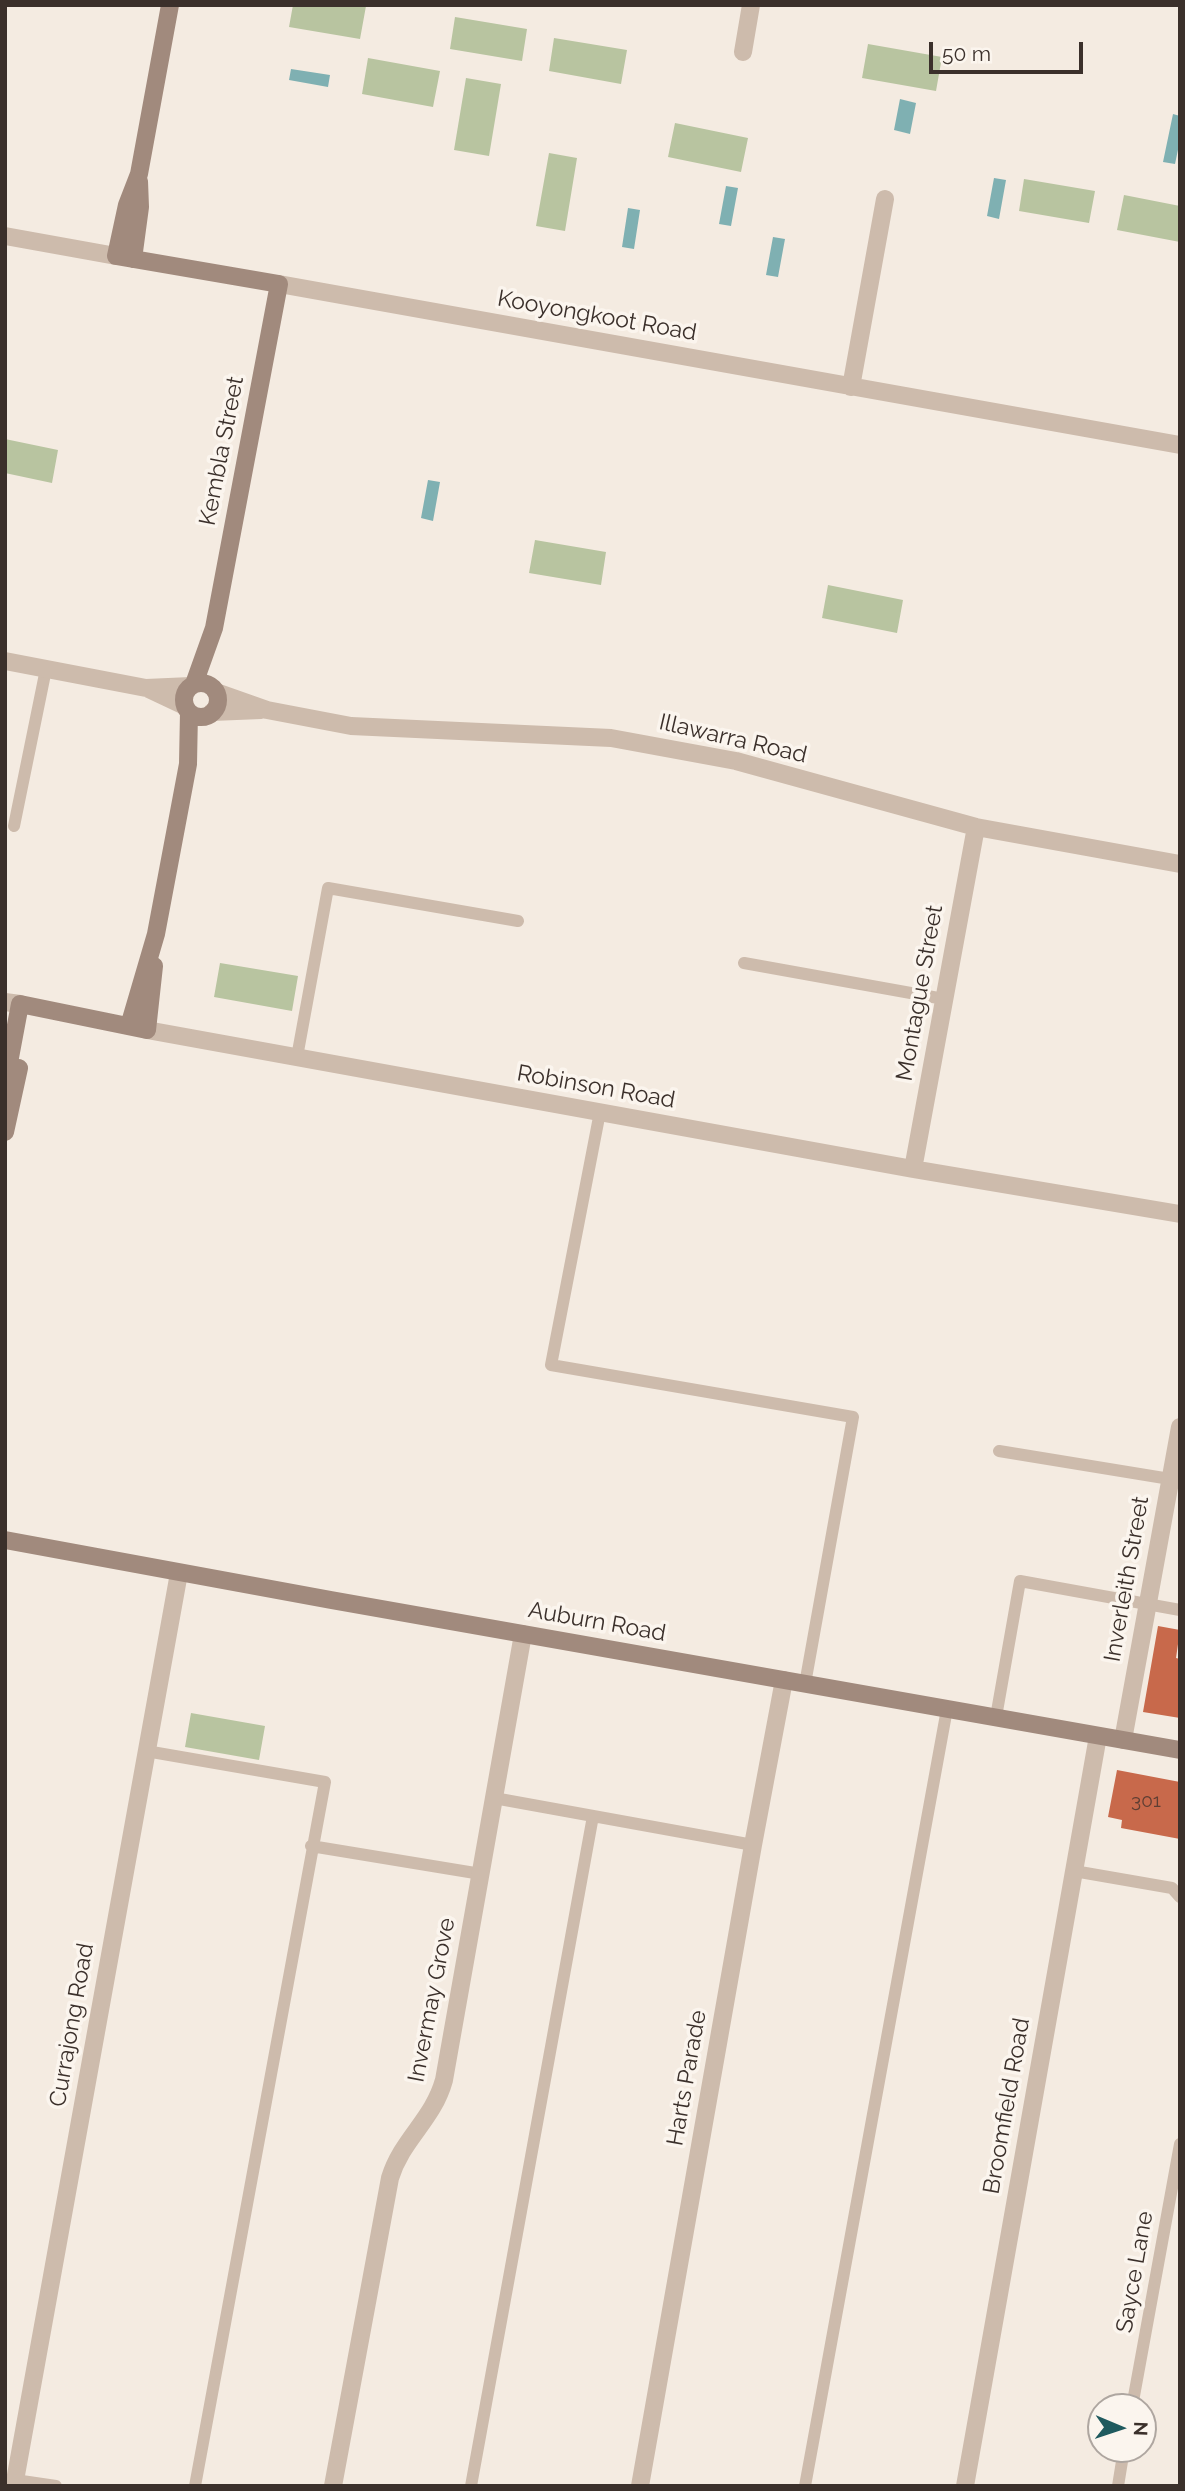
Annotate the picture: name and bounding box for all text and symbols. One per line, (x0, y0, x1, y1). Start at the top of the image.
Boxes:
scale bar (933, 28, 1087, 72)
text: 50 m (942, 41, 991, 66)
street label: Kooyongkoot Road (495, 285, 699, 347)
street label: Kembla Street (194, 374, 250, 528)
street label: Illawarra Road (656, 709, 810, 769)
street label: Montague Street (891, 903, 949, 1083)
street label: Robinson Road (515, 1060, 677, 1114)
street label: Inverleith Street (1099, 1494, 1155, 1664)
street label: Auburn Road (526, 1596, 668, 1648)
house number: 301 (1131, 1790, 1161, 1812)
street label: Invermay Grove (403, 1916, 461, 2084)
street label: Currajong Road (44, 1941, 100, 2109)
street label: Harts Parade (661, 2008, 713, 2148)
street label: Broomfield Road (978, 2016, 1036, 2196)
street label: Sayce Lane (1111, 2209, 1159, 2335)
north arrow (1087, 2393, 1157, 2463)
text: N (1130, 2421, 1152, 2436)

